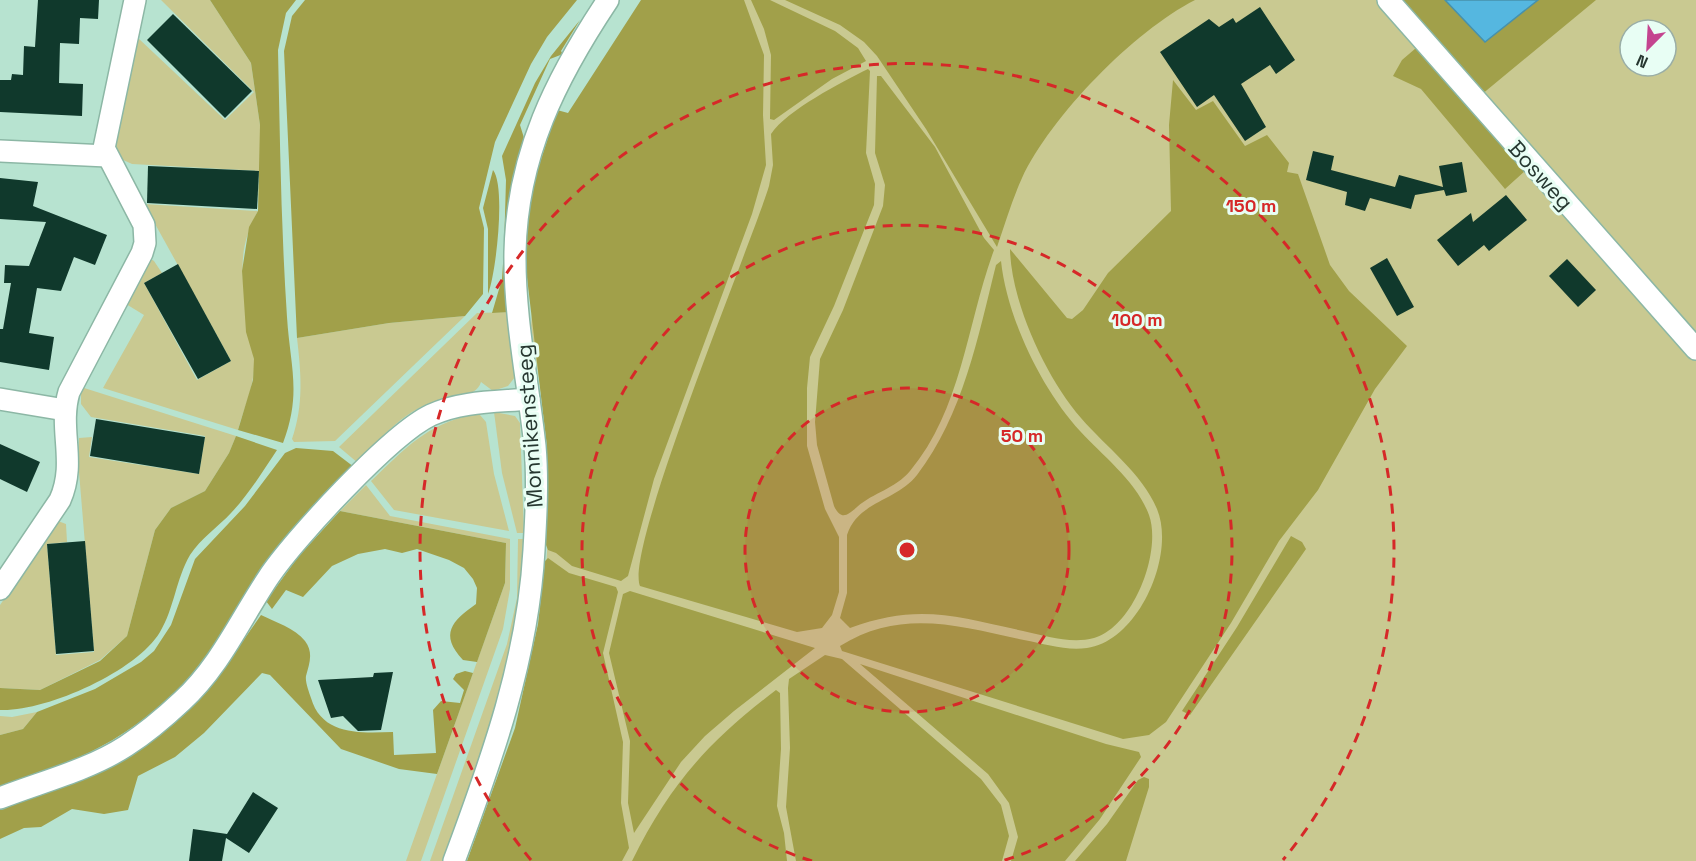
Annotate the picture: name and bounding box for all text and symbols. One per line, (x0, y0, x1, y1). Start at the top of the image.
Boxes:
north arrow (1618, 18, 1678, 78)
text: N (1633, 49, 1651, 73)
street label: Bosweg (1502, 134, 1580, 216)
text: 150 m (1226, 194, 1276, 217)
text: 100 m (1111, 308, 1163, 331)
street label: Monnikensteeg (509, 343, 549, 509)
text: 50 m (1001, 424, 1043, 447)
centre of rings (897, 540, 917, 560)

